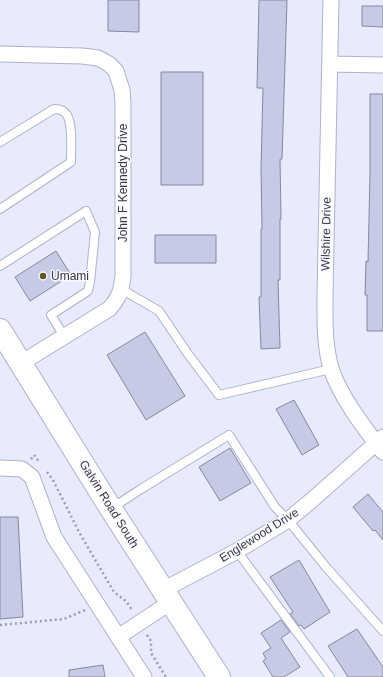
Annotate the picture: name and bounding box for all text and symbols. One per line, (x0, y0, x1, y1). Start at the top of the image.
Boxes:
street label: John F Kennedy Drive (116, 123, 130, 242)
street label: Wilshire Drive (318, 197, 334, 271)
place label: Umami (51, 269, 89, 283)
marker: Umami (38, 271, 48, 281)
street label: Galvin Road South (76, 458, 142, 550)
street label: Englewood Drive (217, 505, 301, 565)

